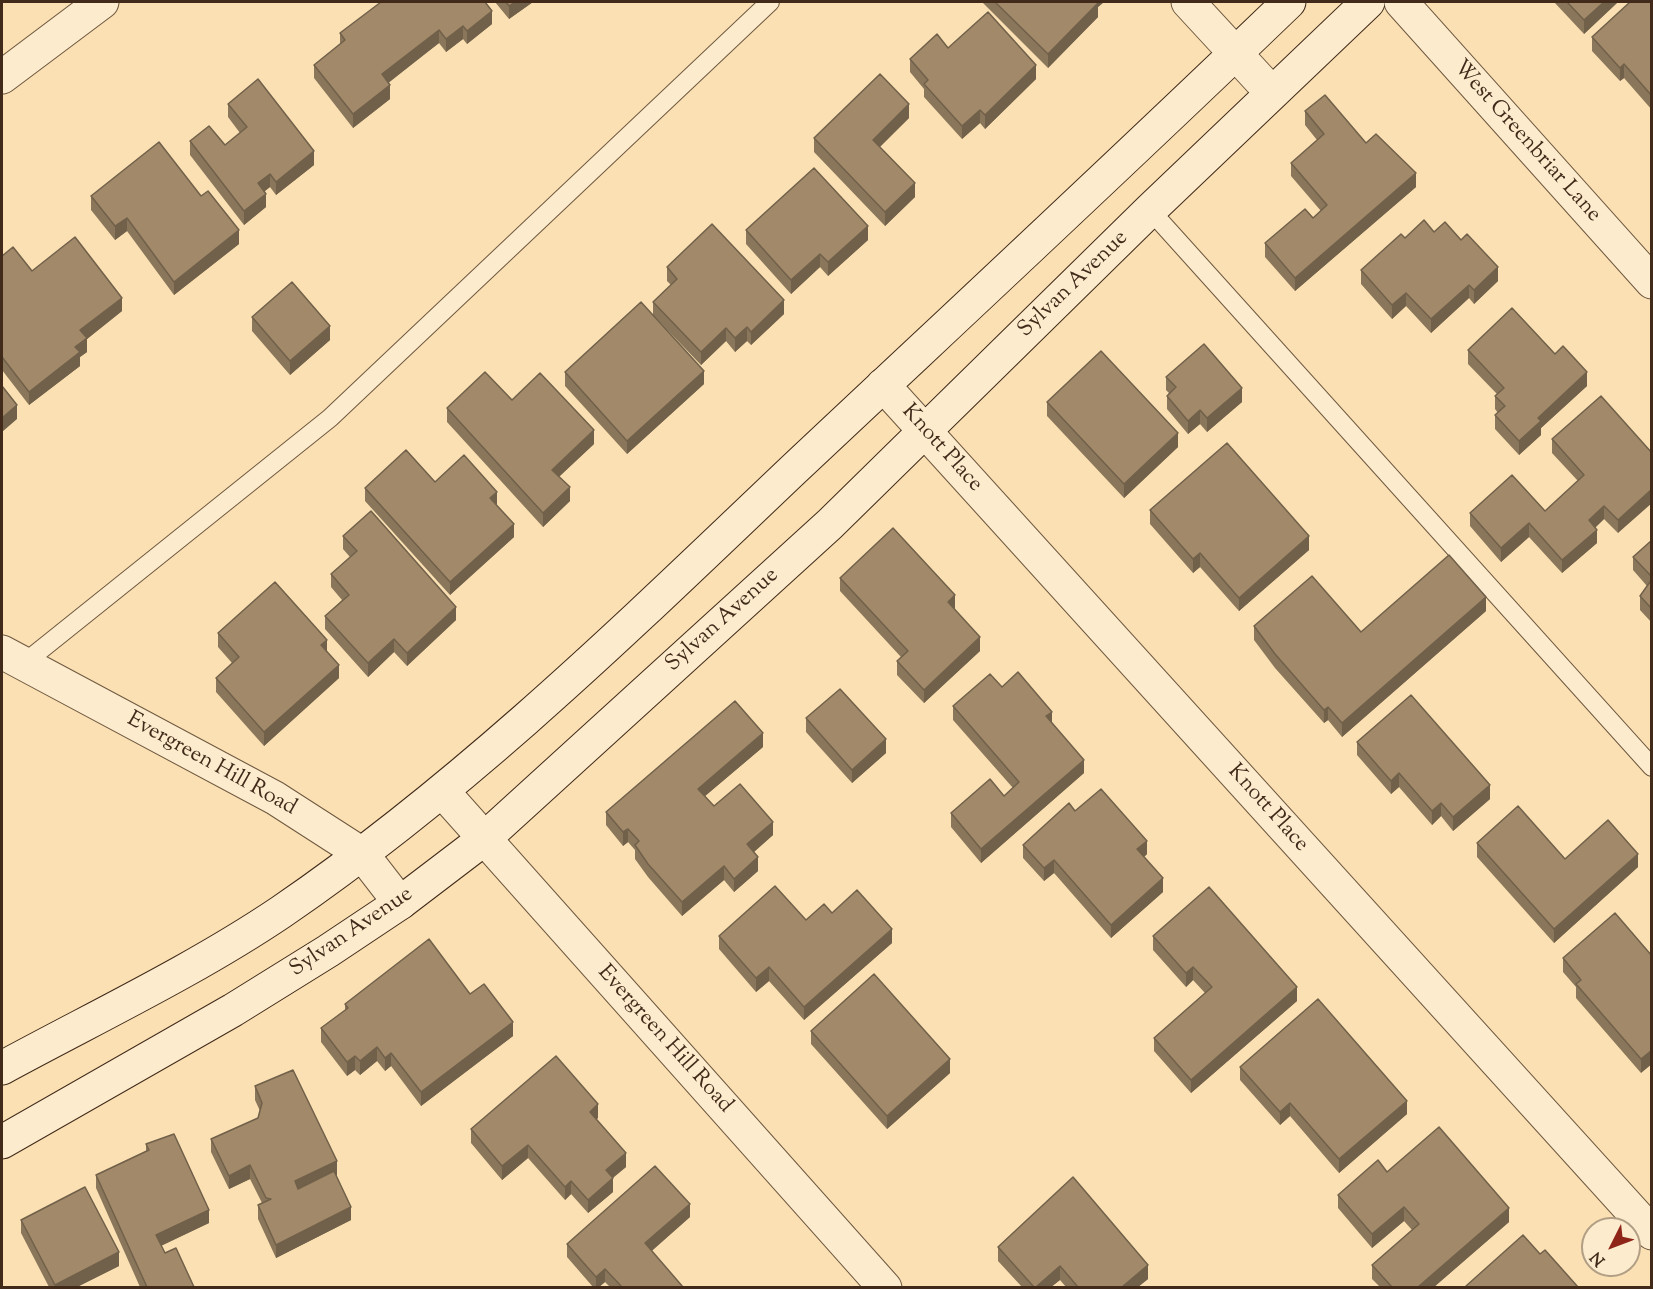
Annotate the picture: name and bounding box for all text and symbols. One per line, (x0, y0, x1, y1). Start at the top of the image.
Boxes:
street label: West Greenbriar Lane (1446, 56, 1606, 228)
street label: Sylvan Avenue (1014, 226, 1134, 344)
street label: Knott Place (895, 400, 987, 498)
street label: Sylvan Avenue (661, 563, 785, 679)
street label: Evergreen Hill Road (122, 707, 300, 823)
street label: Knott Place (1221, 760, 1313, 858)
street label: Sylvan Avenue (285, 882, 419, 984)
street label: Evergreen Hill Road (591, 961, 737, 1119)
north arrow (1581, 1217, 1641, 1277)
text: N (1586, 1246, 1612, 1270)

